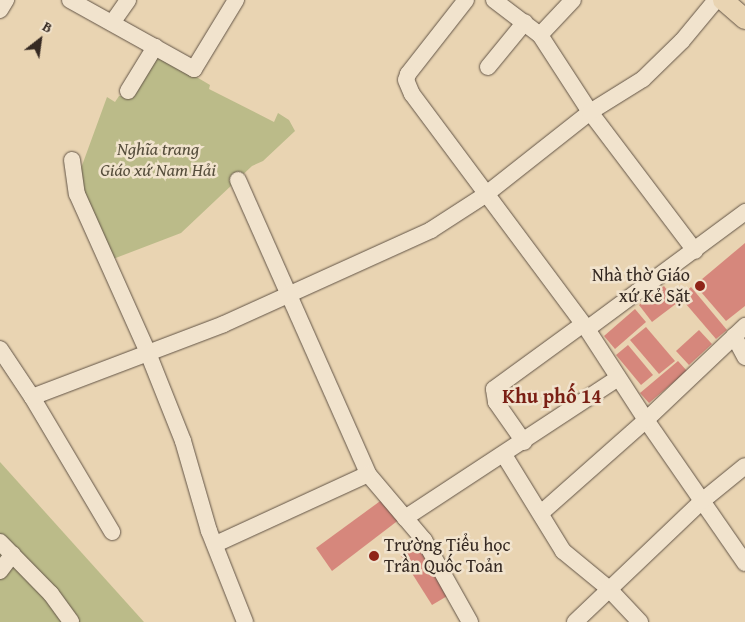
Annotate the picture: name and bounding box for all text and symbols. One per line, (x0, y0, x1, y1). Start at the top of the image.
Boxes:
north arrow (15, 15, 65, 65)
text: B (39, 16, 56, 38)
park label: Nghĩa trang Giáo xứ Nam Hải (100, 139, 216, 182)
place label: Nhà thờ Giáo xứ Kẻ Sặt (592, 265, 690, 308)
marker: Nhà thờ Giáo xứ Kẻ Sặt (694, 280, 706, 292)
district label: Khu phố 14 (502, 383, 602, 407)
place label: Trường Tiểu học Trần Quốc Toản (384, 535, 510, 578)
marker: Trường Tiểu học Trần Quốc Toản (368, 550, 380, 562)

